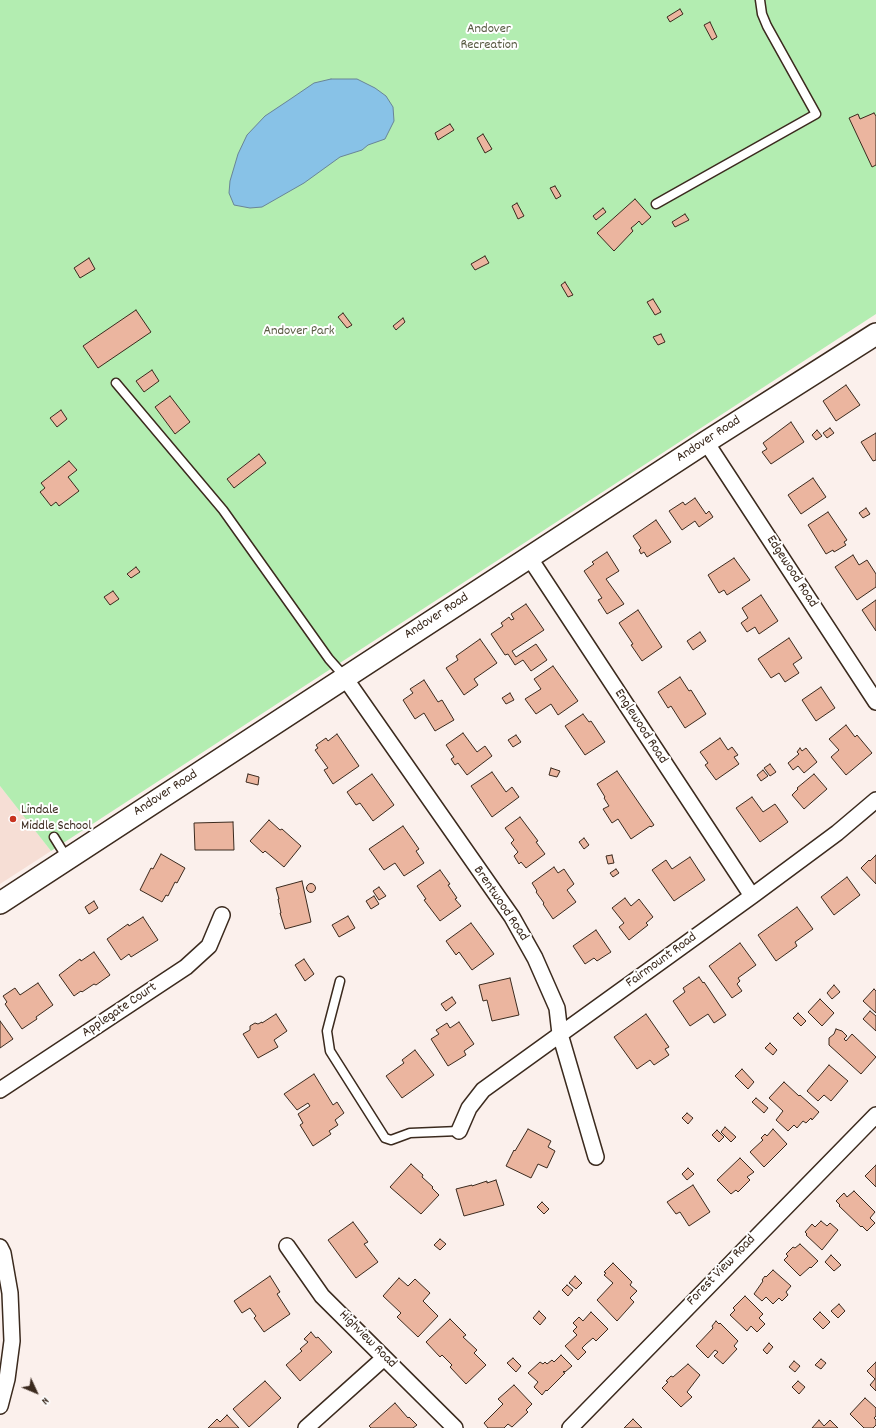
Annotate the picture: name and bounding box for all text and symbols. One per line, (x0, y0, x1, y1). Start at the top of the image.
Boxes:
park label: Andover Recreation (461, 22, 517, 54)
park label: Andover Park (263, 324, 335, 340)
street label: Andover Road (674, 413, 744, 467)
street label: Edgewood Road (761, 533, 821, 611)
street label: Andover Road (402, 590, 472, 644)
street label: Englewood Road (610, 686, 670, 768)
street label: Andover Road (131, 767, 201, 821)
place label: Lindale Middle School (21, 803, 92, 836)
marker: Lindale Middle School (8, 814, 18, 824)
street label: Brentwood Road (469, 863, 531, 945)
street label: Fairmount Road (623, 930, 701, 992)
street label: Applegate Court (79, 980, 161, 1042)
street label: Forest View Road (684, 1232, 760, 1310)
street label: Highview Road (334, 1307, 400, 1373)
north arrow (16, 1372, 56, 1412)
text: N (37, 1393, 52, 1408)

